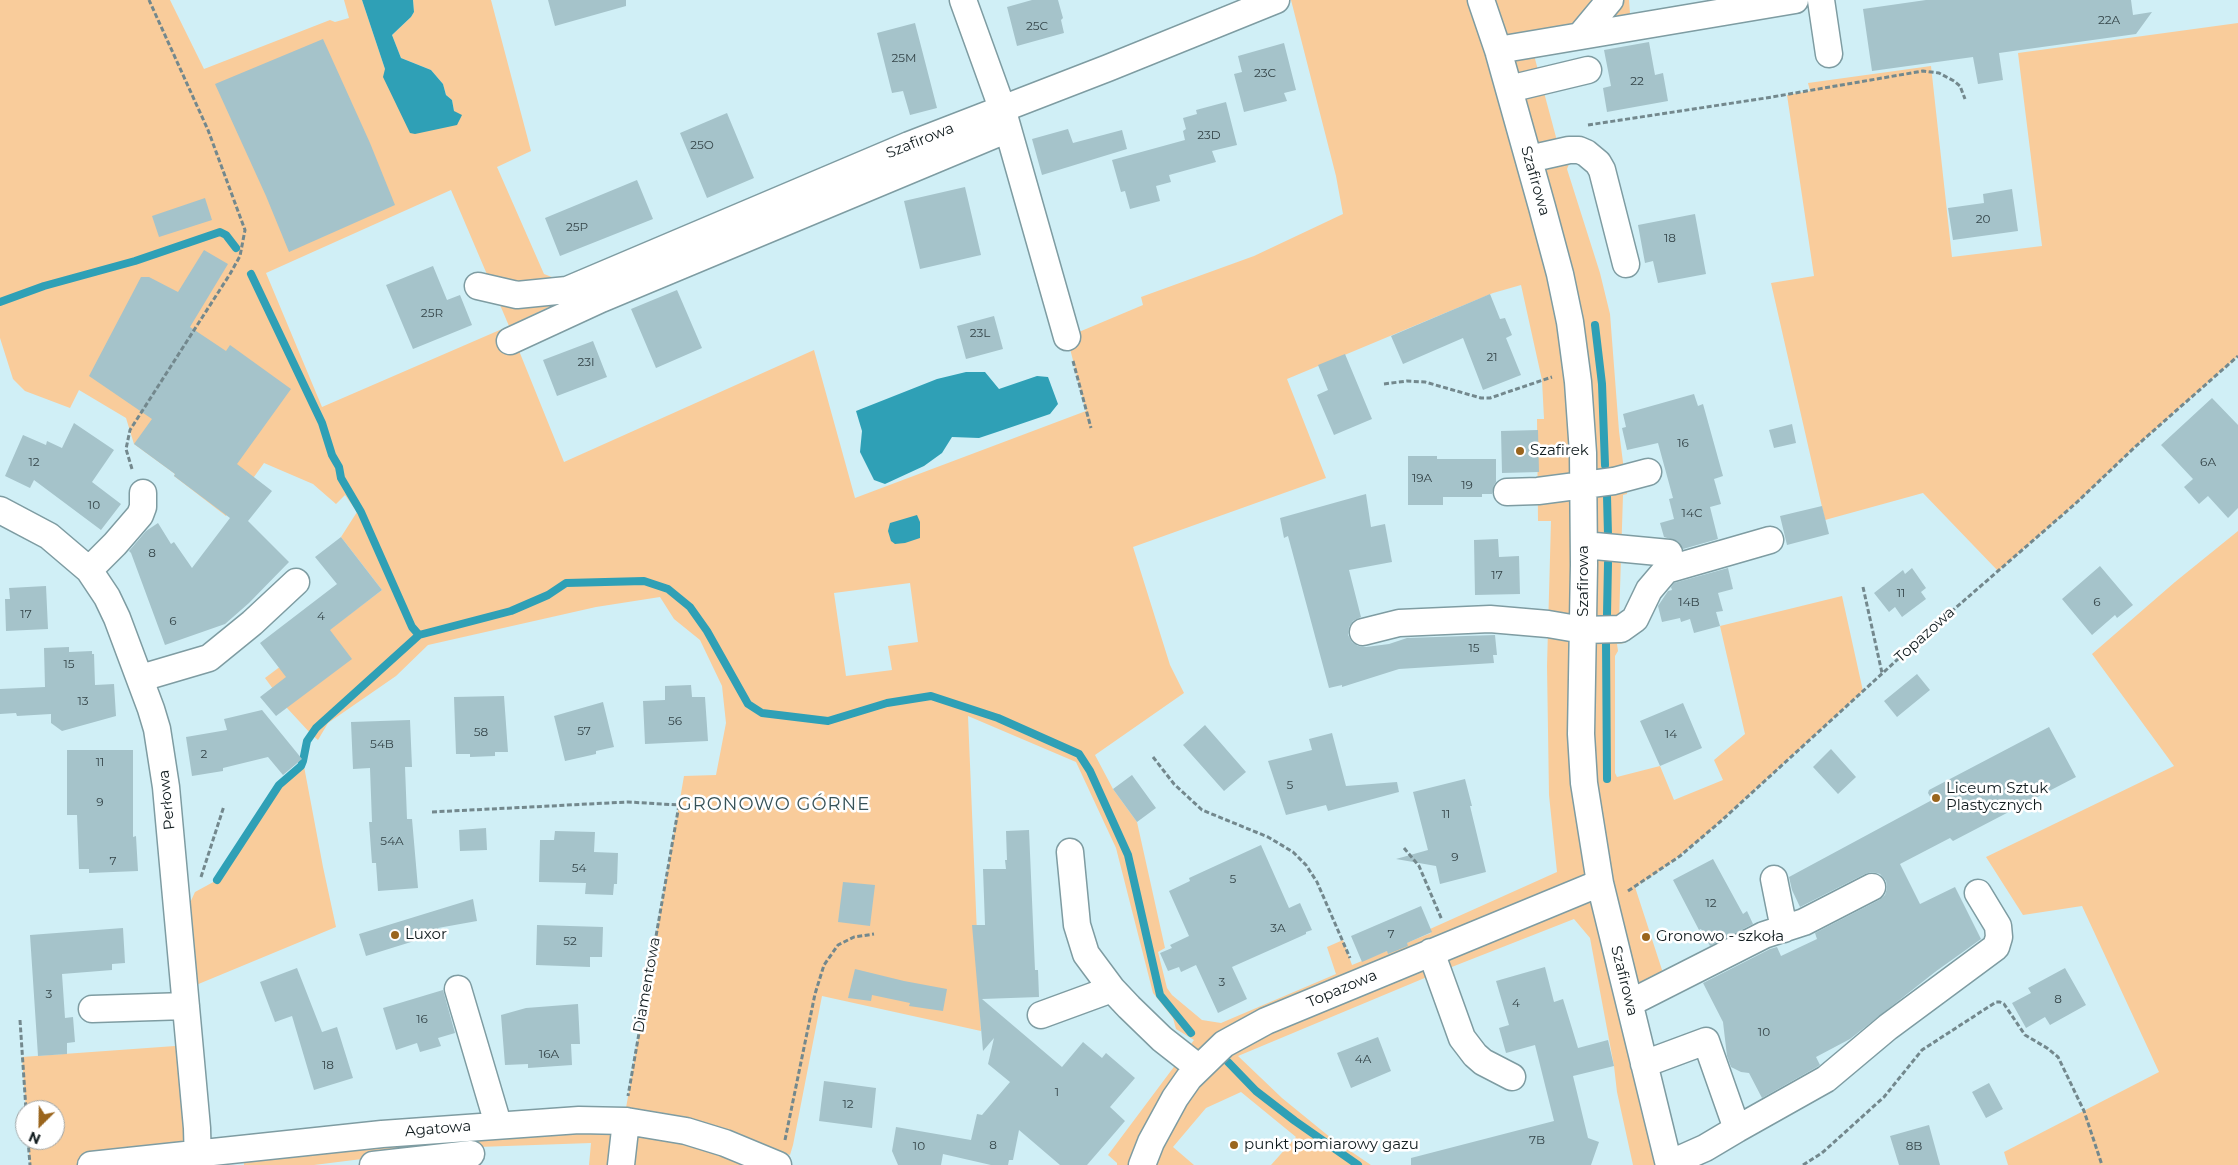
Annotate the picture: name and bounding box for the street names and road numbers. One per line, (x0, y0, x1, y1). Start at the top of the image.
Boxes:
street label: Szafirowa (883, 119, 957, 163)
street label: Szafirowa (1516, 144, 1554, 218)
street label: Szafirowa (1575, 545, 1593, 617)
street label: Topazowa (1891, 603, 1959, 667)
street label: Perłowa (155, 769, 179, 831)
street label: Diamentowa (630, 936, 664, 1034)
street label: Szafirowa (1607, 944, 1641, 1018)
street label: Topazowa (1304, 966, 1380, 1012)
street label: Agatowa (404, 1117, 472, 1141)

